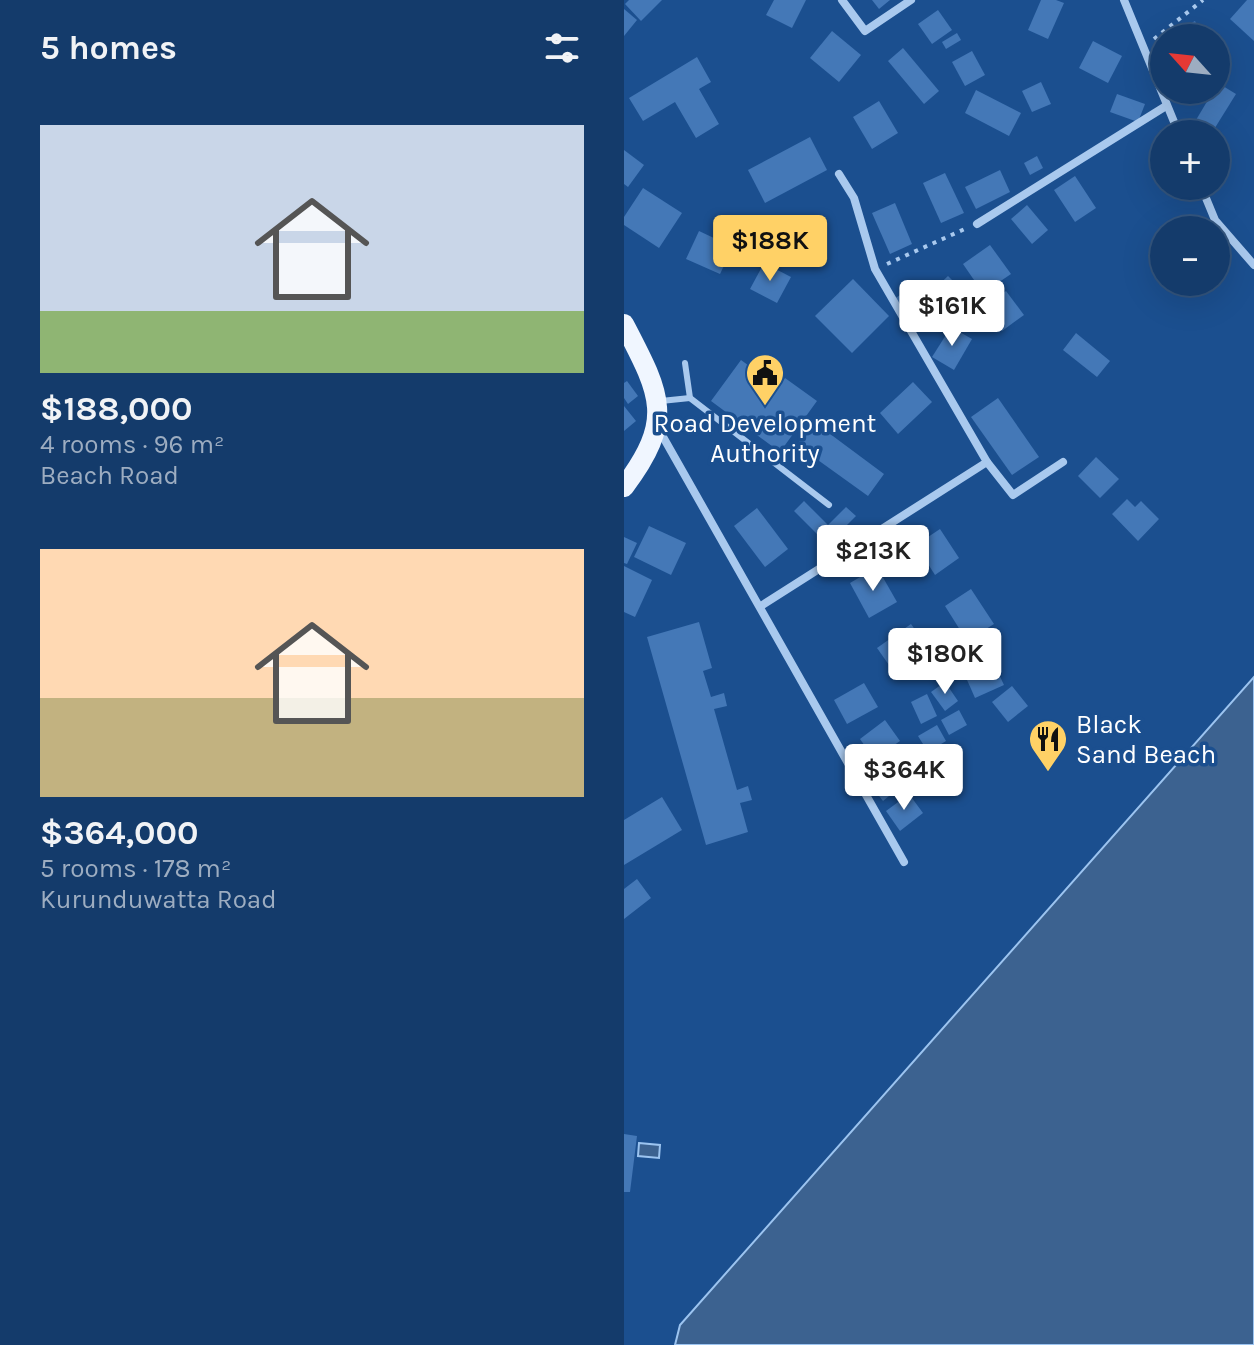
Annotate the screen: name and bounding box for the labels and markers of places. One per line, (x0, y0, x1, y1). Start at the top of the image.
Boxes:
pin: $188K (714, 215, 826, 283)
pin: $161K (896, 280, 1008, 348)
public building icon: Road Development Authority (744, 352, 786, 407)
place label: Road Development Authority (654, 408, 877, 469)
pin: $213K (817, 525, 929, 593)
pin: $180K (889, 628, 1001, 696)
place label: Black Sand Beach (1076, 709, 1216, 770)
restaurant icon: Black Sand Beach (1027, 718, 1069, 773)
pin: $364K (848, 744, 960, 812)

